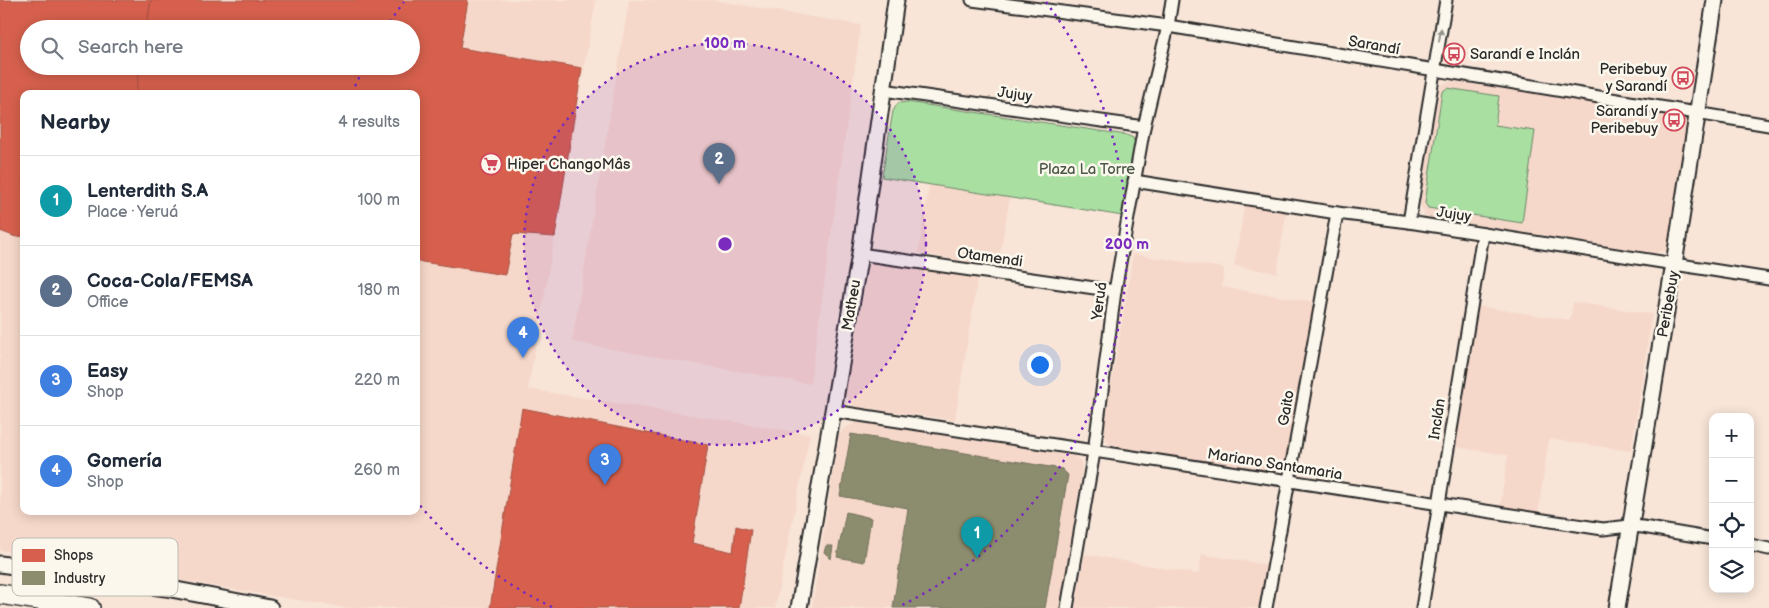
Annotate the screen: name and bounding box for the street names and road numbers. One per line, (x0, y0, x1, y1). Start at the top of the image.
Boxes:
street label: Sarandí (1347, 32, 1401, 59)
street label: Jujuy (996, 83, 1034, 106)
street label: Jujuy (1435, 202, 1473, 227)
street label: Otamendi (956, 243, 1024, 271)
street label: Peribebuy (1653, 269, 1684, 339)
street label: Matheu (838, 278, 865, 332)
street label: Yeruá (1087, 281, 1112, 323)
street label: Gaito (1274, 389, 1299, 427)
street label: Inclán (1425, 397, 1450, 441)
street label: Mariano Santamaria (1206, 444, 1344, 485)

